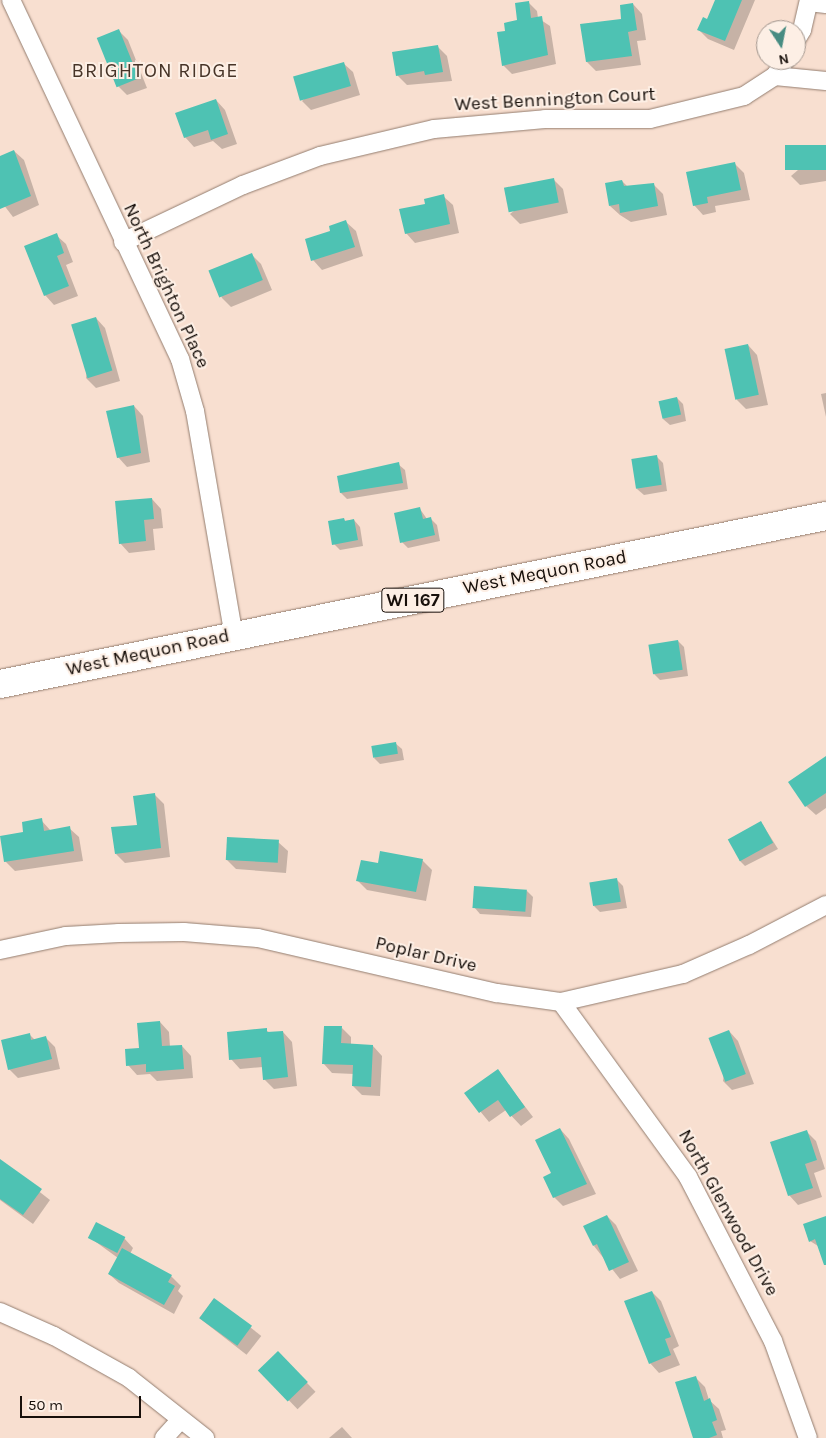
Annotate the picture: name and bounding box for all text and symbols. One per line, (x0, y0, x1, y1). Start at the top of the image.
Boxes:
north arrow (756, 20, 806, 70)
text: N (777, 50, 790, 69)
district label: BRIGHTON RIDGE (70, 58, 240, 82)
street label: West Bennington Court (454, 83, 656, 117)
street label: North Brighton Place (118, 200, 214, 372)
street label: West Mequon Road (461, 546, 629, 600)
road number: WI 167 (380, 584, 446, 616)
street label: West Mequon Road (64, 625, 232, 681)
street label: Poplar Drive (373, 932, 479, 978)
street label: North Glenwood Drive (673, 1126, 783, 1300)
scale bar (22, 1386, 144, 1418)
text: 50 m (28, 1396, 63, 1414)

